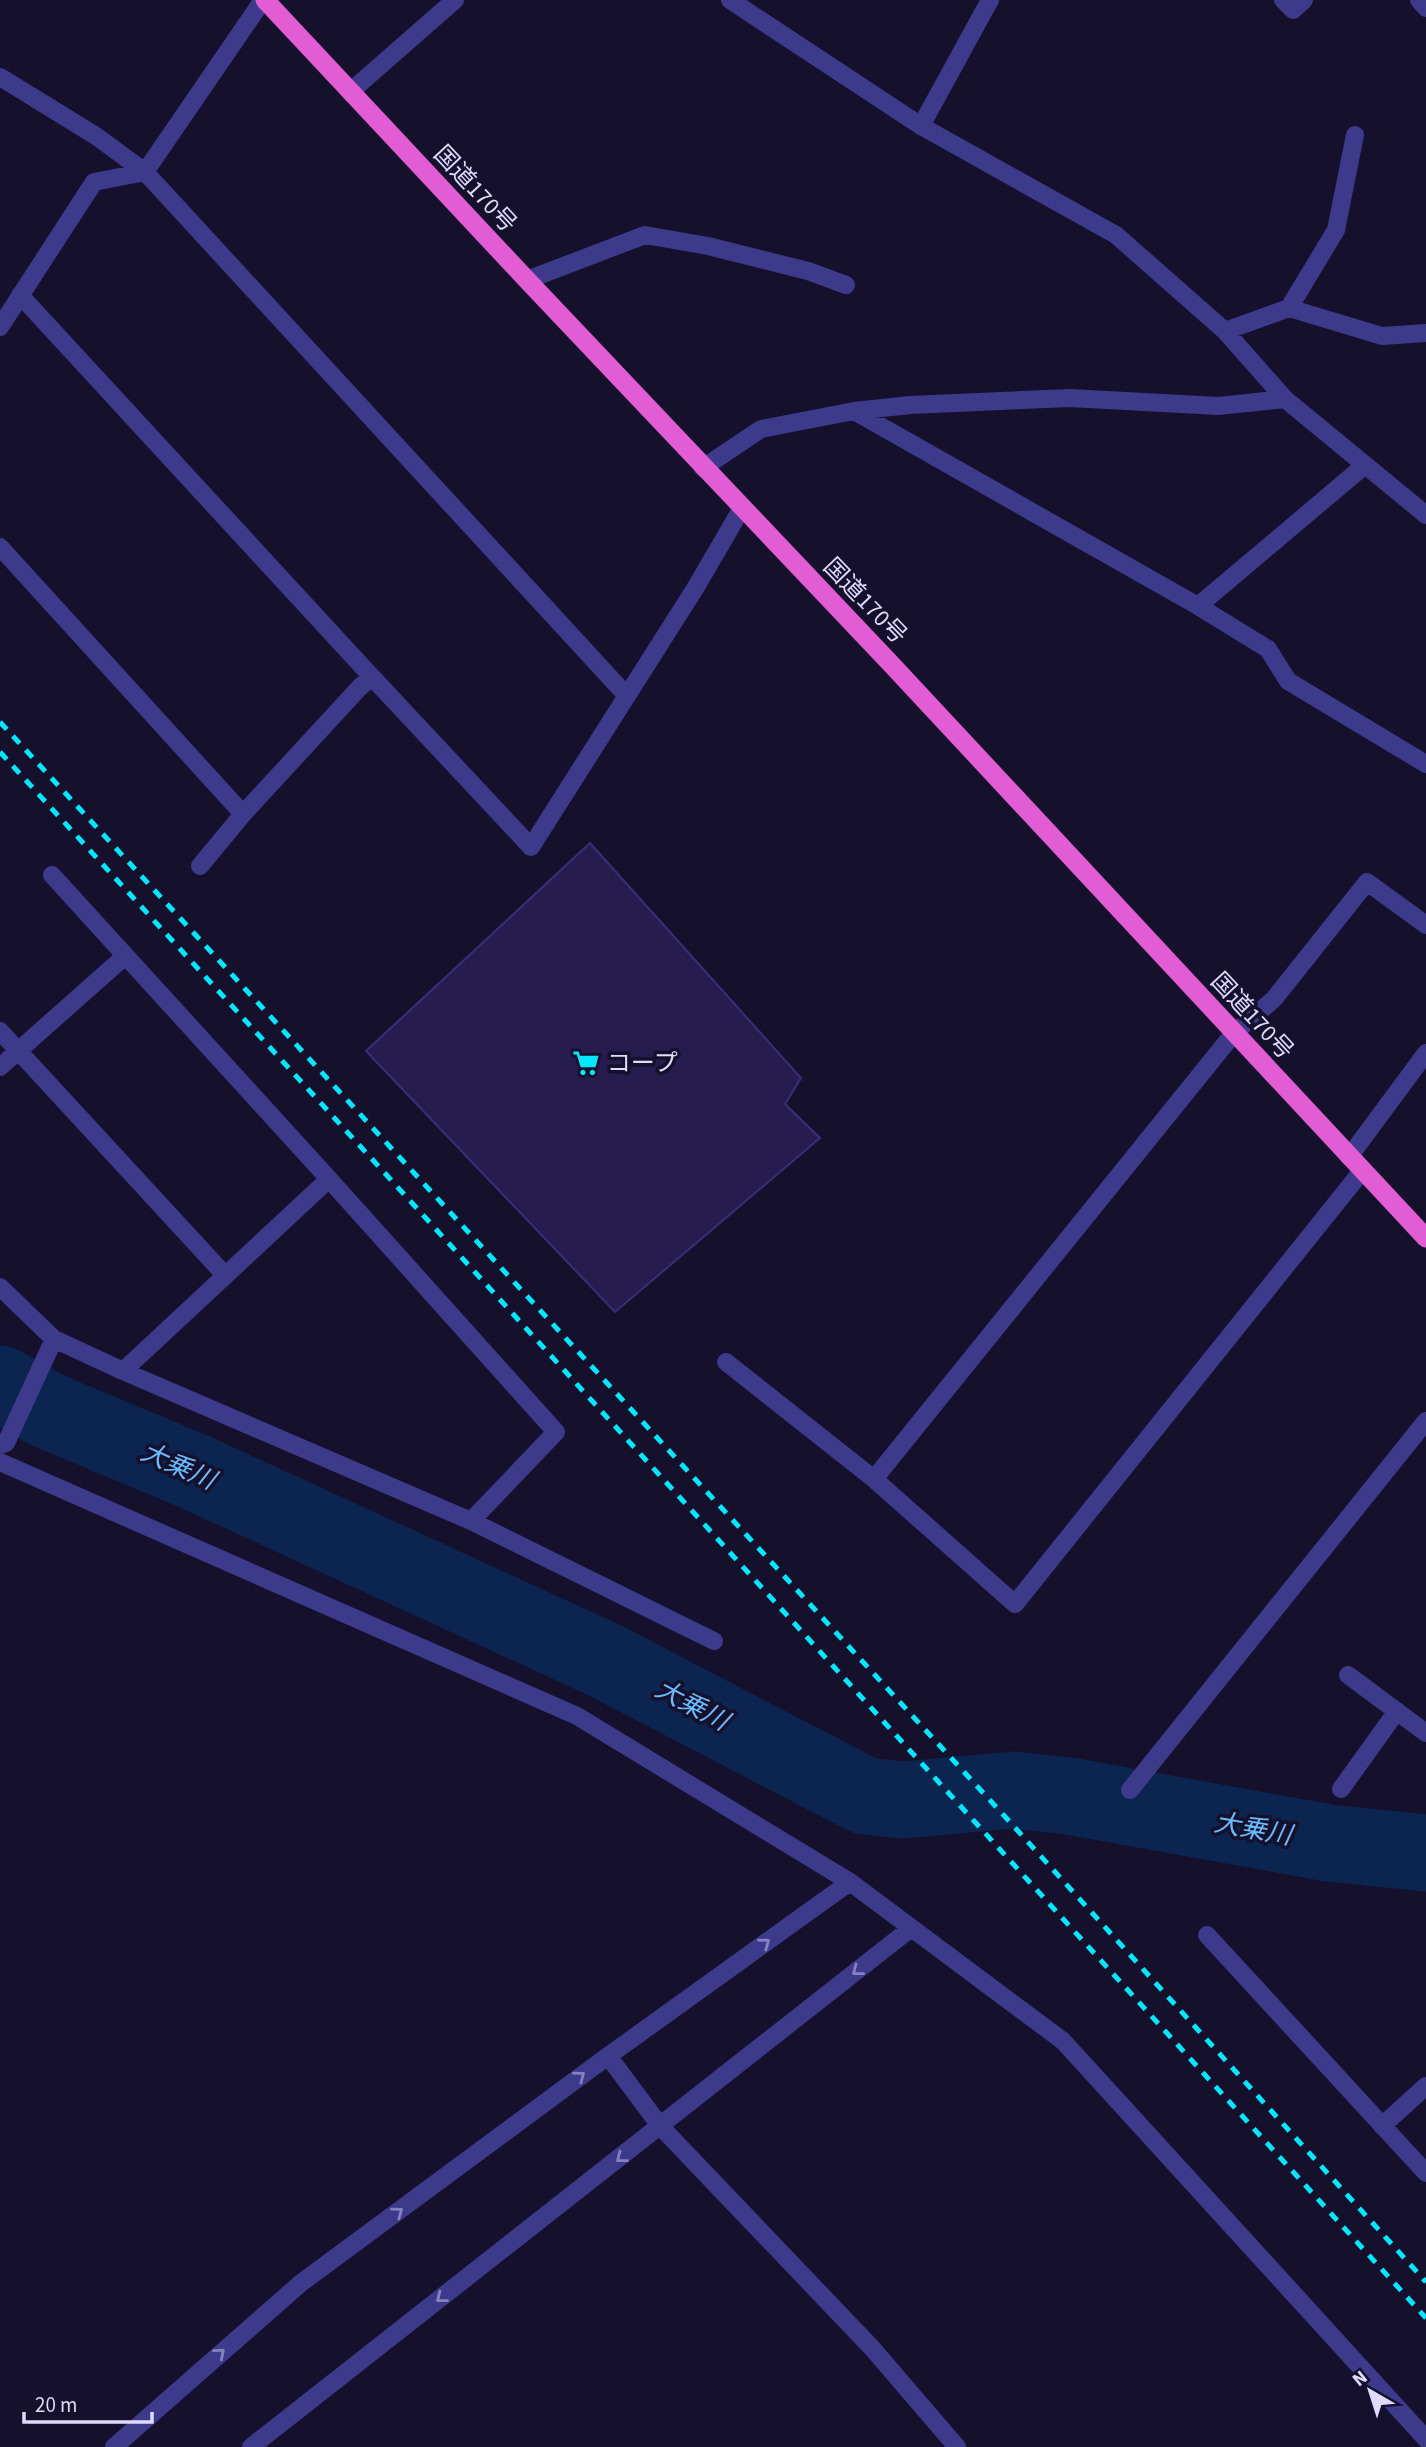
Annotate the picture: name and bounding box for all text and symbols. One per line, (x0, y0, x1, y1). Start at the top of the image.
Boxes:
street label: 国道170号 (425, 138, 525, 240)
street label: 国道170号 (815, 550, 915, 652)
street label: 国道170号 (1202, 965, 1302, 1067)
place label: コープ (607, 1046, 678, 1081)
supermarket icon: コープ (571, 1048, 601, 1078)
water label: 大乗川 (135, 1433, 224, 1500)
water label: 大乗川 (649, 1670, 738, 1741)
water label: 大乗川 (1211, 1804, 1298, 1855)
one-way arrow (757, 1939, 770, 1951)
one-way arrow (852, 1963, 865, 1975)
one-way arrow (573, 2072, 585, 2084)
one-way arrow (616, 2150, 629, 2162)
one-way arrow (390, 2207, 403, 2220)
one-way arrow (437, 2290, 449, 2303)
one-way arrow (212, 2349, 225, 2361)
north arrow (1335, 2356, 1405, 2426)
text: N (1347, 2364, 1374, 2393)
scale bar (24, 2380, 152, 2424)
text: 20 m (35, 2390, 77, 2420)

